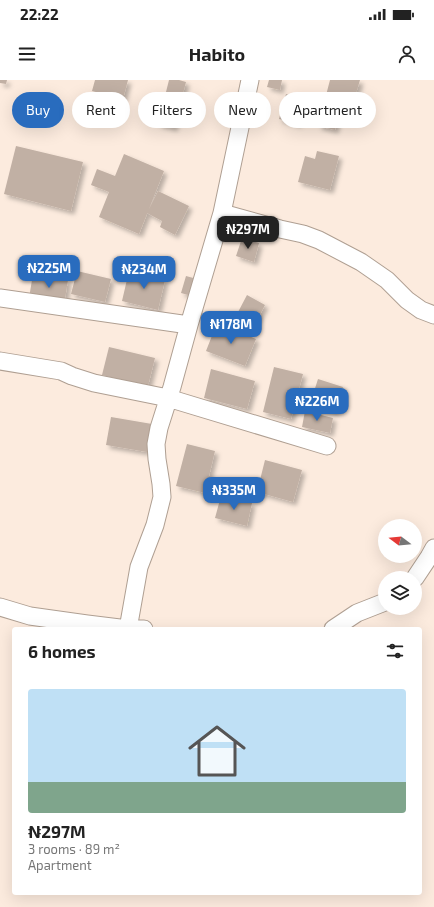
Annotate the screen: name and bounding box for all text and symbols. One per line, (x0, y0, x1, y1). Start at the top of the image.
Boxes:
text: 22:22 (20, 5, 59, 23)
icon: menu (16, 43, 38, 65)
text: Habito (189, 43, 245, 65)
icon: person (396, 43, 418, 65)
chip: Buy (12, 92, 64, 128)
chip: Rent (72, 92, 130, 128)
chip: Filters (138, 92, 206, 128)
chip: New (214, 92, 271, 128)
chip: Apartment (279, 92, 376, 128)
pin: ₦297M (220, 216, 276, 250)
text: ₦297M (226, 221, 270, 237)
pin: ₦225M (21, 255, 77, 289)
pin: ₦234M (116, 256, 172, 290)
text: ₦225M (27, 260, 71, 276)
text: ₦234M (121, 261, 167, 277)
pin: ₦178M (203, 311, 259, 345)
text: ₦178M (210, 316, 252, 332)
pin: ₦226M (289, 388, 345, 422)
text: ₦226M (295, 393, 339, 409)
pin: ₦335M (206, 477, 262, 511)
text: ₦335M (212, 482, 256, 498)
north arrow (378, 519, 422, 563)
map controls (378, 519, 422, 615)
button: layers (378, 571, 422, 615)
icon: filters (384, 640, 406, 662)
text: 6 homes (28, 641, 96, 661)
icon: home (181, 715, 253, 787)
text: ₦297M (28, 821, 86, 841)
text: 3 rooms · 89 m² (28, 841, 120, 857)
text: Apartment (28, 857, 92, 873)

